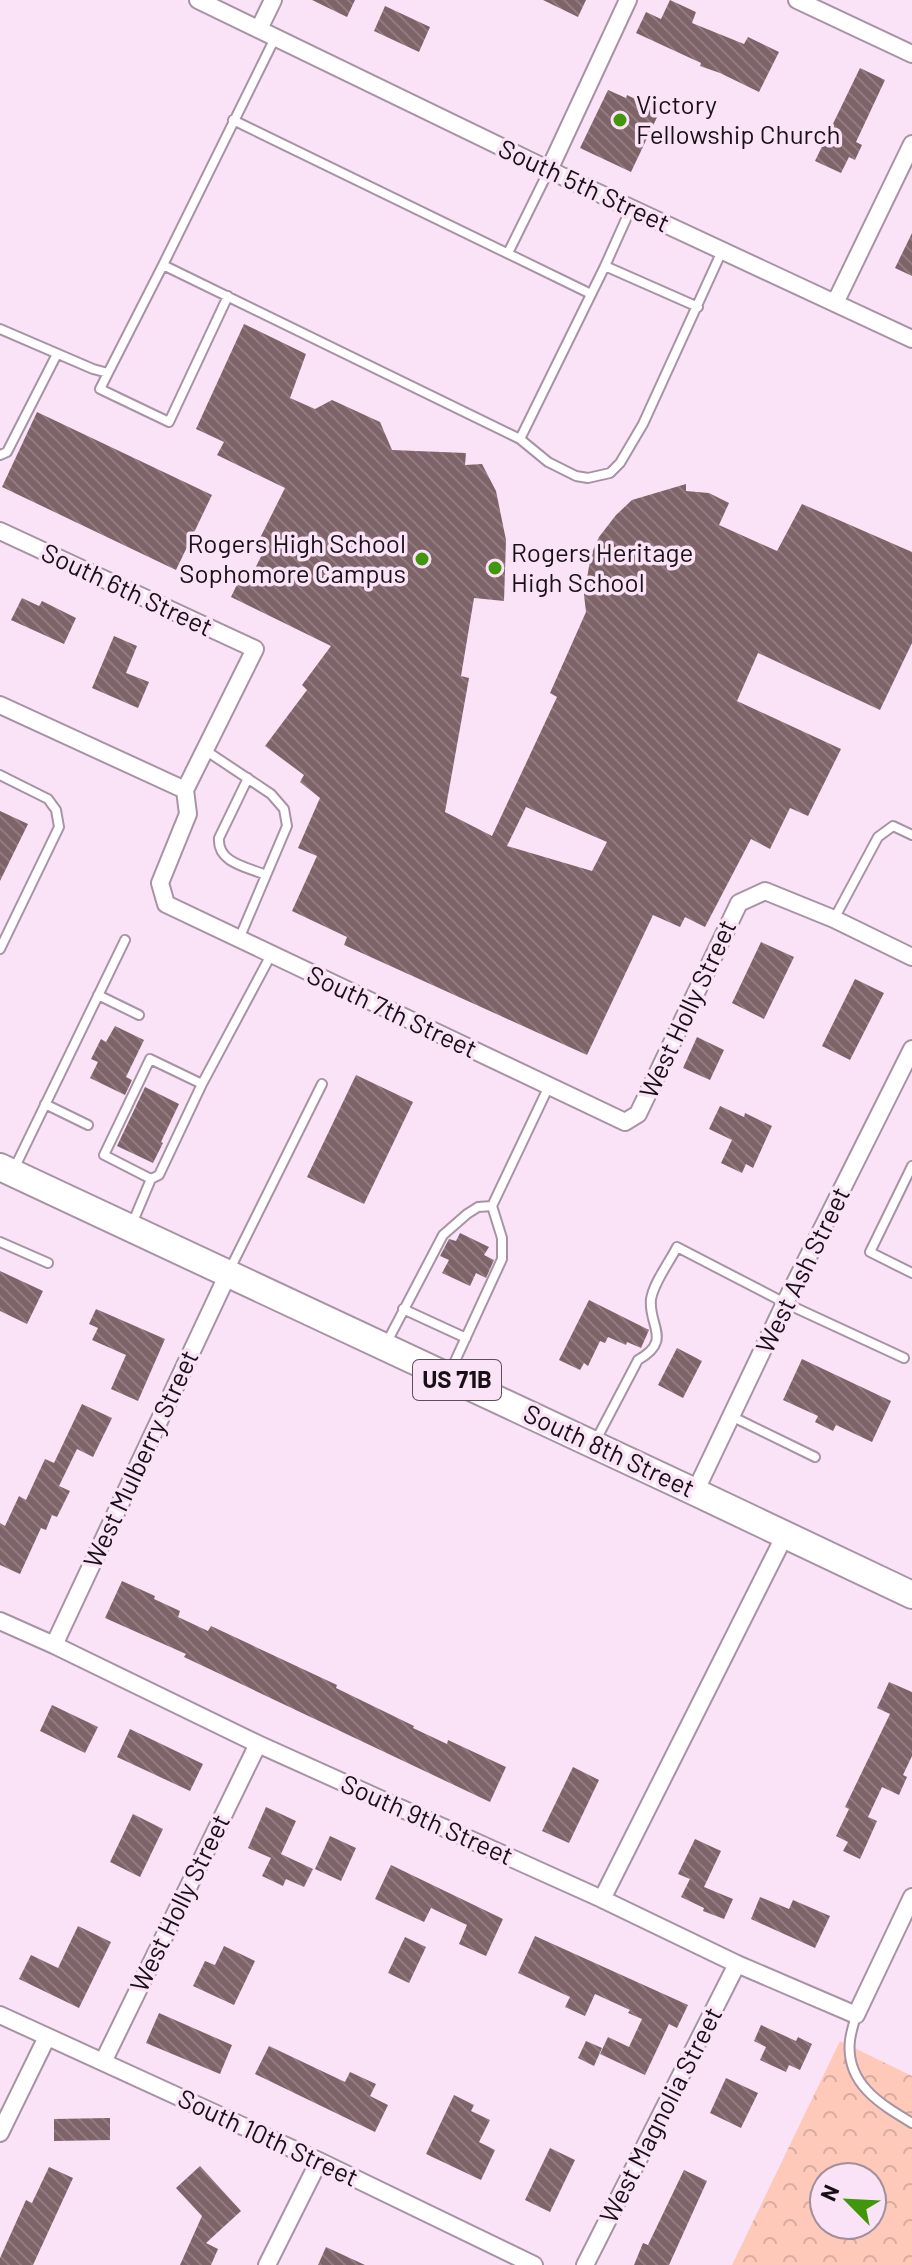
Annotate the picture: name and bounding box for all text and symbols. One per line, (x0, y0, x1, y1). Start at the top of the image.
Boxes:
place label: Victory Fellowship Church (636, 88, 840, 149)
marker: Victory Fellowship Church (611, 111, 629, 129)
street label: South 5th Street (494, 132, 675, 238)
place label: Rogers High School Sophomore Campus (179, 527, 406, 588)
street label: South 6th Street (37, 535, 218, 642)
place label: Rogers Heritage High School (511, 536, 693, 597)
marker: Rogers High School Sophomore Campus (413, 550, 431, 568)
marker: Rogers Heritage High School (486, 559, 504, 577)
street label: West Holly Street (632, 914, 742, 1103)
street label: South 7th Street (303, 958, 483, 1064)
street label: West Ash Street (748, 1181, 855, 1357)
street label: West Mulberry Street (76, 1345, 204, 1572)
road number: US 71B (413, 1360, 501, 1400)
street label: South 8th Street (519, 1396, 700, 1503)
street label: South 9th Street (337, 1767, 519, 1870)
street label: West Holly Street (122, 1809, 235, 1996)
street label: West Magnolia Street (592, 2001, 728, 2227)
street label: South 10th Street (174, 2081, 364, 2192)
north arrow (808, 2161, 888, 2241)
text: N (814, 2180, 844, 2204)

